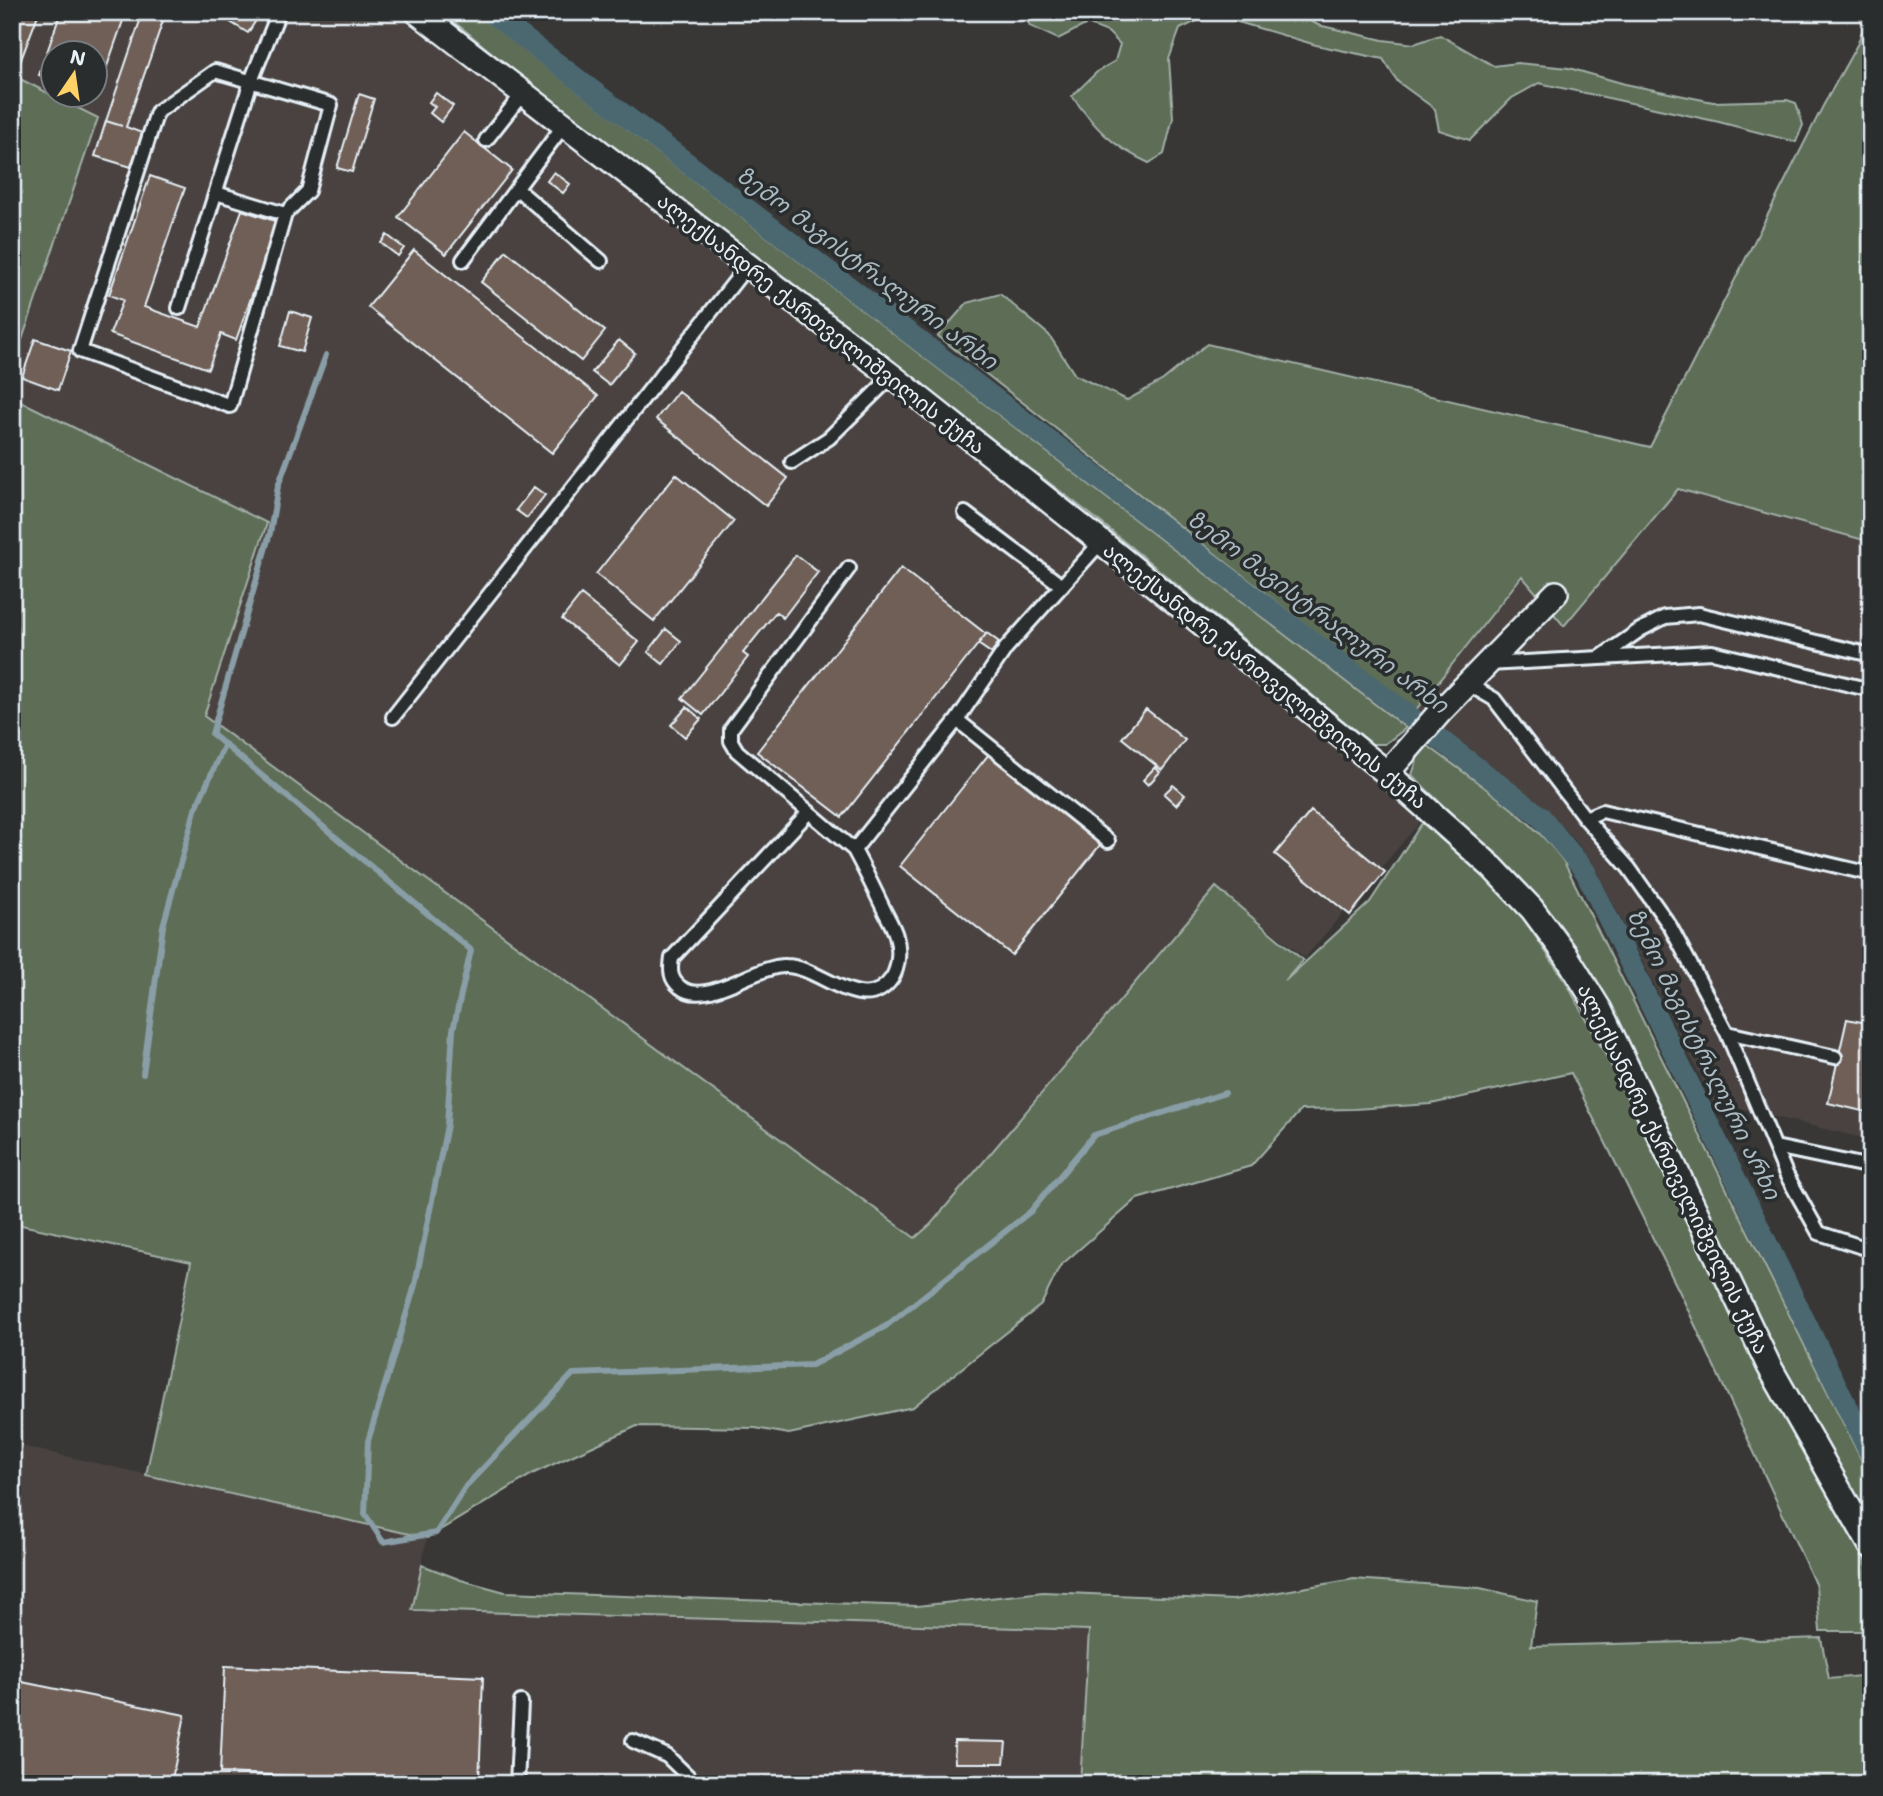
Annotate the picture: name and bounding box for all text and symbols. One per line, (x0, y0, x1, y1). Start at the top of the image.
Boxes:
north arrow (38, 38, 108, 108)
text: N (68, 44, 88, 72)
water label: ზემო მაგისტრალური არხი (730, 160, 1004, 377)
street label: ალექსანდრე ქართველიშვილის ქუჩა (651, 187, 991, 461)
water label: ზემო მაგისტრალური არხი (1181, 504, 1455, 721)
street label: ალექსანდრე ქართველიშვილის ქუჩა (1097, 536, 1433, 816)
water label: ზემო მაგისტრალური არხი (1621, 904, 1788, 1205)
street label: ალექსანდრე ქართველიშვილის ქუჩა (1571, 979, 1775, 1359)

